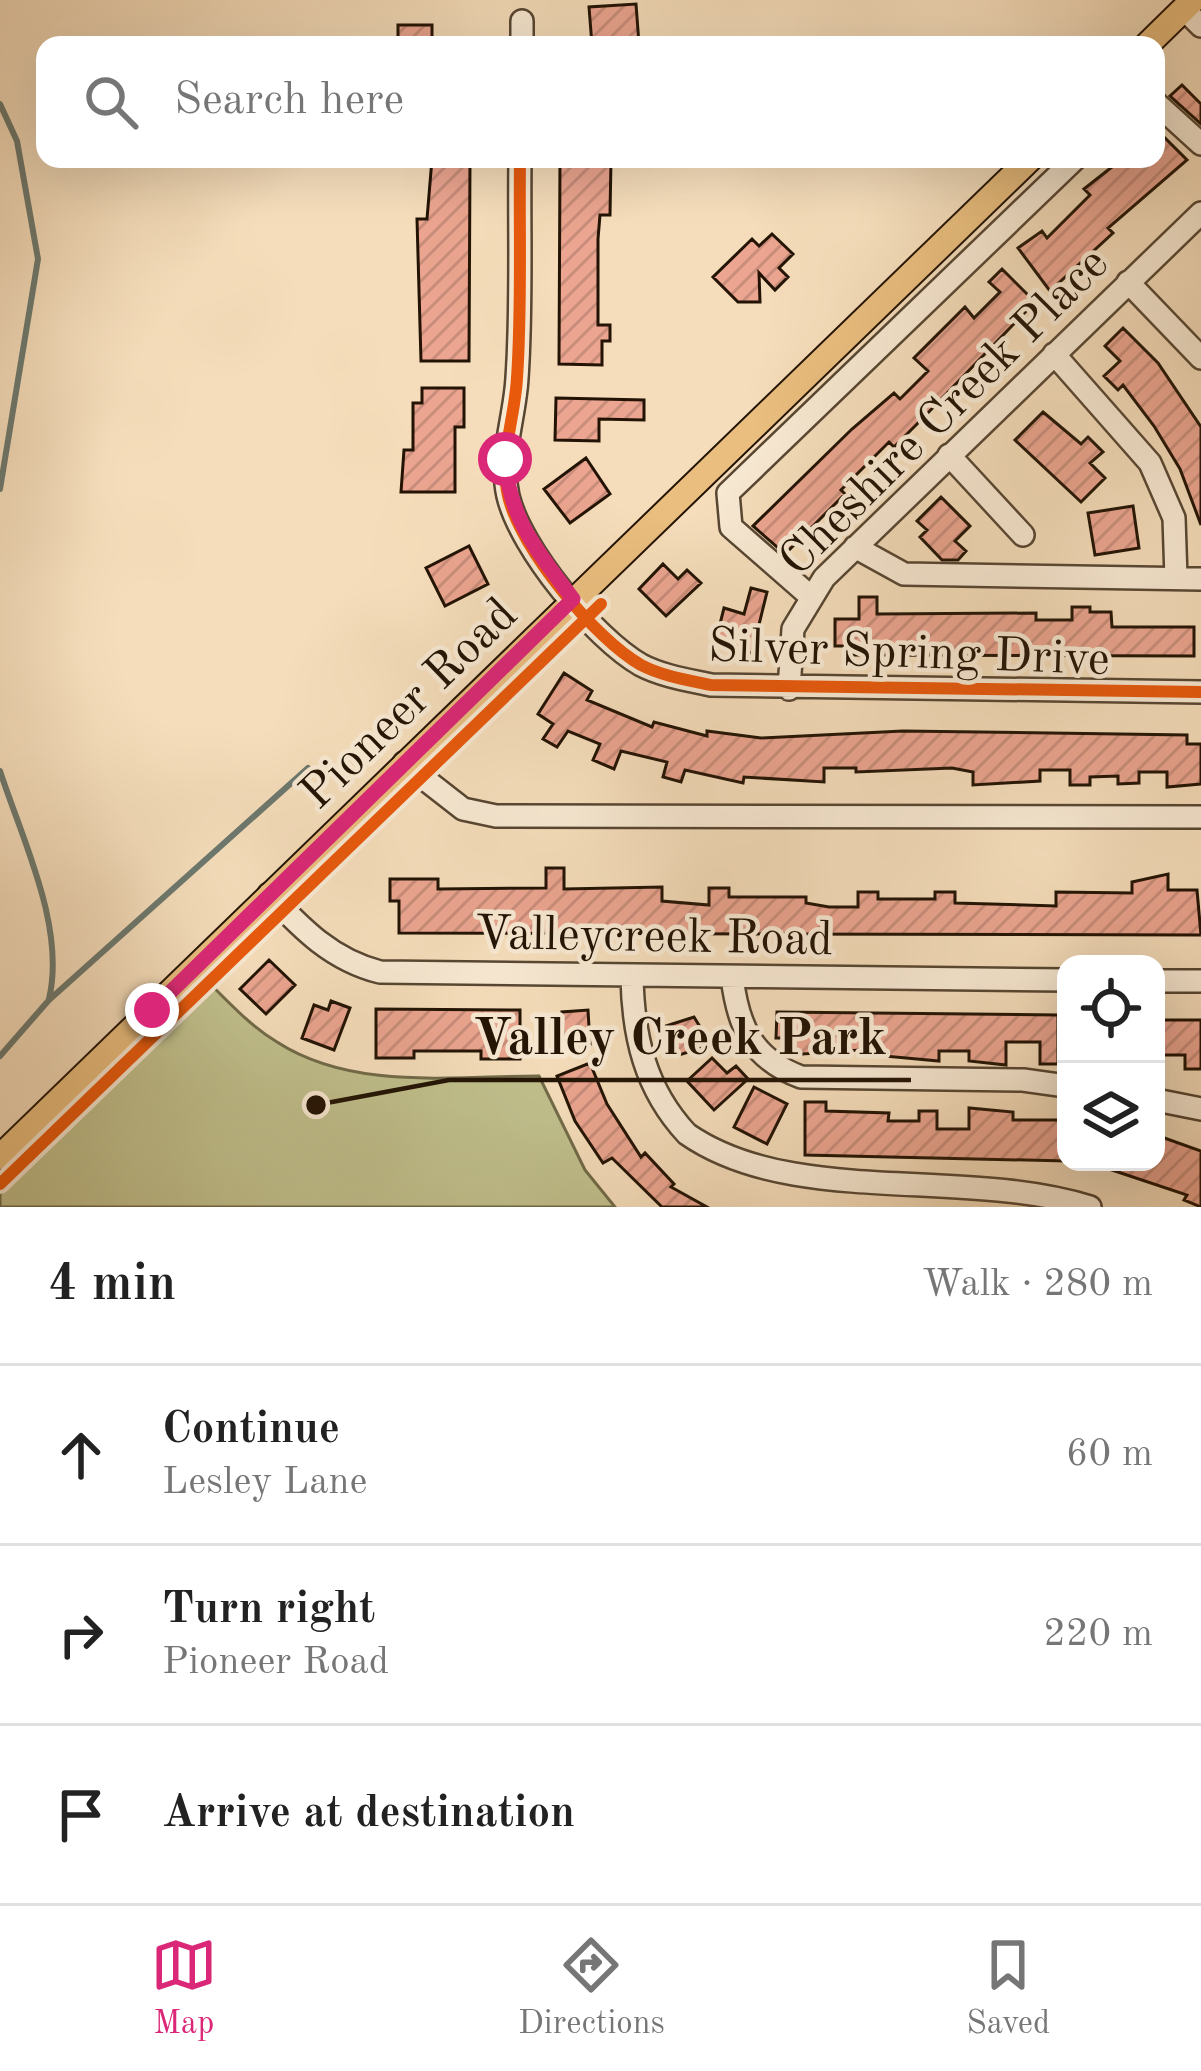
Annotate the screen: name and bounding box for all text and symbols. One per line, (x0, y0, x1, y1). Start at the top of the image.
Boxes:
search box (36, 36, 1165, 168)
icon: search (78, 69, 144, 135)
text: Search here (174, 79, 404, 124)
street label: Cheshire Creek Place (772, 240, 1118, 586)
route start (478, 432, 532, 486)
street label: Pioneer Road (293, 591, 527, 819)
street label: Silver Spring Drive (707, 623, 1111, 685)
street label: Valleycreek Road (474, 911, 833, 965)
map controls (1057, 955, 1165, 1171)
button: locate (1057, 955, 1165, 1063)
route end (125, 983, 179, 1037)
callout: Valley Creek Park (449, 993, 911, 1080)
text: Valley Creek Park (473, 1015, 887, 1067)
button: layers (1057, 1063, 1165, 1171)
text: 4 min (48, 1260, 176, 1311)
text: Walk · 280 m (922, 1265, 1153, 1304)
text: Continue (162, 1408, 340, 1453)
icon: ahead (48, 1422, 114, 1488)
text: 60 m (1066, 1435, 1153, 1474)
text: Lesley Lane (162, 1463, 367, 1502)
text: Turn right (162, 1588, 375, 1633)
icon: right (48, 1602, 114, 1668)
text: 220 m (1043, 1615, 1153, 1654)
text: Pioneer Road (162, 1643, 389, 1682)
icon: arrive (48, 1782, 114, 1848)
text: Arrive at destination (162, 1792, 575, 1837)
tab: Map (151, 1932, 217, 2045)
tab: Directions (518, 1932, 665, 2045)
tab: Saved (966, 1932, 1050, 2045)

